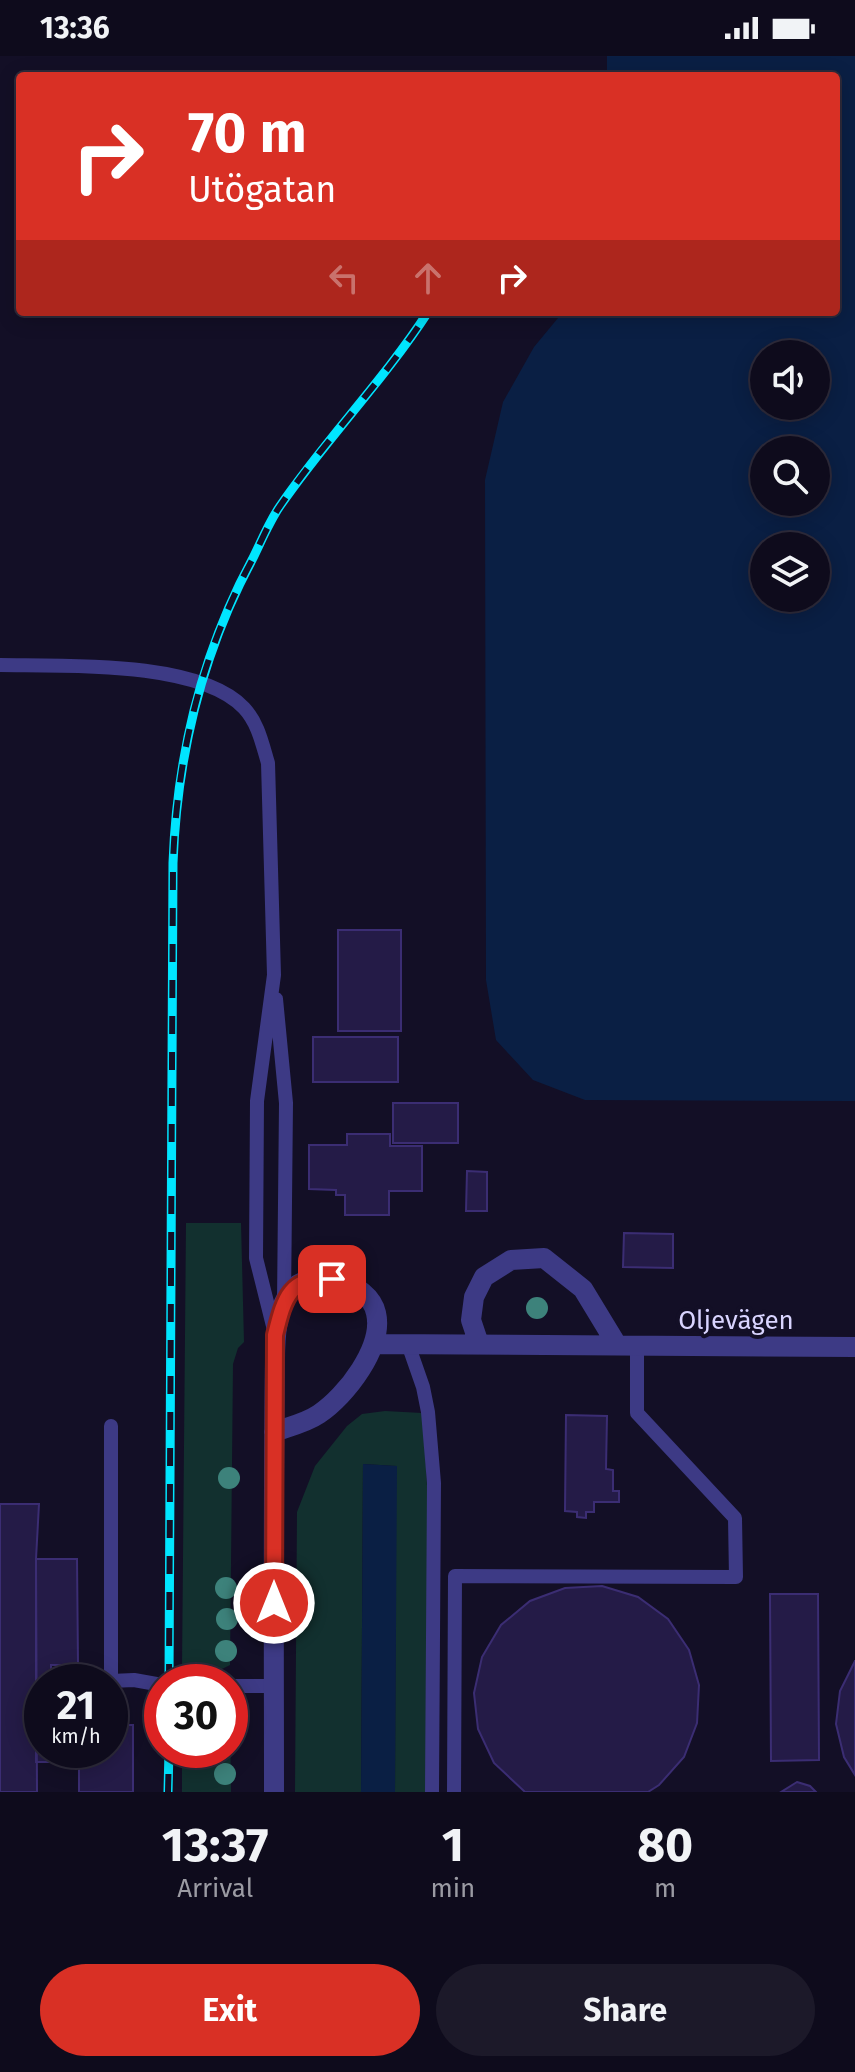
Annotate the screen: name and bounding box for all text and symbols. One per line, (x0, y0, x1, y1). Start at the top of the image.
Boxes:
text: 13:36 (40, 10, 110, 46)
text: 70 m (188, 100, 307, 167)
icon: right (56, 104, 160, 208)
text: Utögatan (188, 168, 336, 212)
icon: left (322, 256, 366, 300)
icon: ahead (406, 256, 450, 300)
icon: right (490, 256, 534, 300)
map controls (750, 340, 830, 612)
button: sound (750, 340, 830, 420)
button: search (750, 436, 830, 516)
button: layers (750, 532, 830, 612)
pin (298, 1245, 366, 1313)
icon: arrive (310, 1257, 354, 1301)
street label: Oljevägen (678, 1305, 794, 1336)
position arrow (232, 1561, 316, 1645)
speed limit sign: 30 (144, 1664, 248, 1768)
text: 21 (57, 1682, 95, 1730)
text: km/h (51, 1724, 101, 1748)
text: 13:37 (162, 1816, 269, 1874)
text: 1 (442, 1816, 464, 1874)
text: 80 (637, 1816, 693, 1874)
text: Arrival (177, 1873, 253, 1904)
text: min (430, 1873, 475, 1904)
text: m (654, 1873, 676, 1904)
button: Exit (40, 1964, 420, 2056)
button: Share (436, 1964, 815, 2056)

